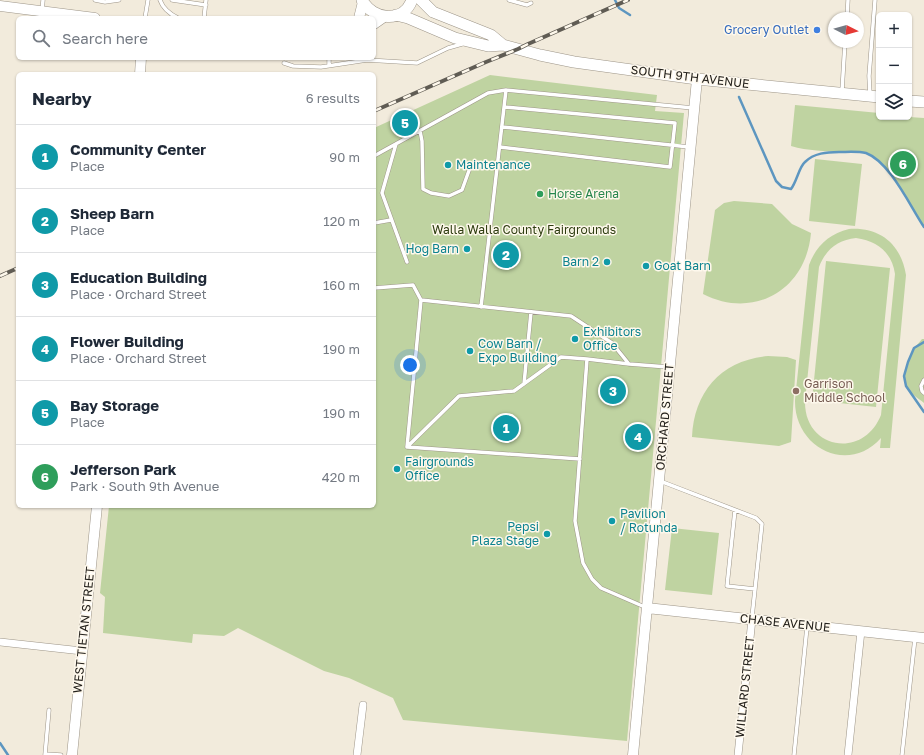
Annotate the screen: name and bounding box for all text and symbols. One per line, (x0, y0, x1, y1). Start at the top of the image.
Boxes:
north arrow (828, 12, 864, 48)
map controls (876, 12, 912, 120)
button: + (876, 12, 912, 48)
search box (16, 16, 376, 60)
place label: Grocery Outlet (724, 22, 809, 37)
marker: Grocery Outlet (812, 25, 822, 35)
icon: search (30, 27, 52, 49)
text: Search here (62, 29, 148, 47)
button: − (876, 48, 912, 84)
street label: SOUTH 9TH AVENUE (630, 62, 750, 91)
button: layers (876, 84, 912, 120)
text: Nearby (32, 88, 92, 109)
text: 6 results (306, 90, 360, 106)
pin: 5 (392, 108, 418, 138)
text: Community Center (70, 140, 206, 158)
text: 1 (42, 149, 48, 165)
text: 90 m (329, 149, 360, 165)
pin: 6 (890, 149, 916, 179)
place label: Maintenance (456, 157, 530, 172)
text: Place (70, 158, 105, 174)
marker: Maintenance (443, 160, 453, 170)
place label: Horse Arena (548, 186, 619, 201)
marker: Horse Arena (535, 189, 545, 199)
text: Sheep Barn (70, 204, 154, 222)
text: 2 (41, 213, 49, 229)
text: 120 m (323, 213, 360, 229)
text: Place (70, 222, 105, 238)
park label: Walla Walla County Fairgrounds (432, 222, 616, 237)
pin: 2 (493, 240, 519, 270)
place label: Hog Barn (405, 241, 459, 256)
marker: Hog Barn (462, 244, 472, 254)
place label: Barn 2 (562, 254, 599, 269)
marker: Barn 2 (602, 257, 612, 267)
place label: Goat Barn (654, 258, 711, 273)
marker: Goat Barn (641, 261, 651, 271)
text: Education Building (70, 268, 207, 286)
text: 3 (41, 277, 49, 293)
text: 160 m (323, 277, 360, 293)
text: Place · Orchard Street (70, 286, 207, 302)
place label: Exhibitors Office (583, 324, 641, 353)
text: Flower Building (70, 332, 184, 350)
marker: Exhibitors Office (570, 334, 580, 344)
place label: Cow Barn / Expo Building (478, 336, 557, 365)
text: 4 (41, 341, 49, 357)
text: 190 m (323, 341, 360, 357)
marker: Cow Barn / Expo Building (465, 346, 475, 356)
text: Place · Orchard Street (70, 350, 207, 366)
your location (400, 355, 420, 375)
street label: ORCHARD STREET (652, 362, 677, 471)
pin: 3 (600, 376, 626, 406)
place label: Garrison Middle School (804, 376, 886, 405)
marker: Garrison Middle School (791, 386, 801, 396)
text: Bay Storage (70, 396, 159, 414)
text: 5 (41, 405, 49, 421)
text: 190 m (323, 405, 360, 421)
pin: 1 (493, 413, 519, 443)
text: Place (70, 414, 105, 430)
pin: 4 (625, 422, 651, 452)
place label: Fairgrounds Office (405, 454, 474, 483)
text: Jefferson Park (70, 460, 177, 478)
marker: Fairgrounds Office (392, 464, 402, 474)
text: 6 (41, 469, 49, 485)
text: 420 m (322, 469, 360, 485)
text: Park · South 9th Avenue (70, 478, 219, 494)
place label: Pavilion / Rotunda (620, 506, 678, 535)
marker: Pavilion / Rotunda (607, 516, 617, 526)
place label: Pepsi Plaza Stage (471, 519, 539, 548)
marker: Pepsi Plaza Stage (542, 529, 552, 539)
street label: WEST TIETAN STREET (69, 565, 98, 694)
street label: CHASE AVENUE (739, 610, 831, 635)
street label: WILLARD STREET (732, 635, 757, 739)

